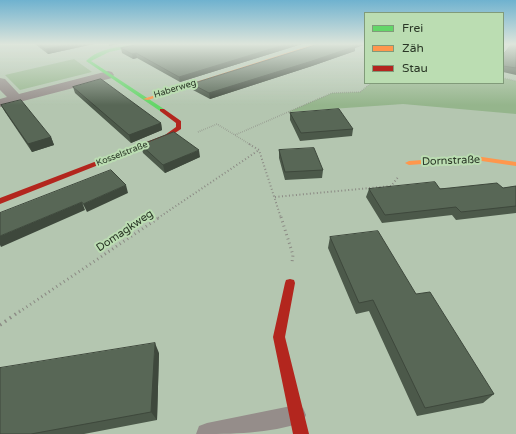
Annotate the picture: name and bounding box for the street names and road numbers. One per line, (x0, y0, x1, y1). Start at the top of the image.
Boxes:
street label: Haberweg (152, 77, 198, 101)
street label: Kosselstraße (95, 139, 149, 169)
street label: Dornstraße (422, 153, 480, 169)
street label: Domagkweg (94, 207, 156, 255)

